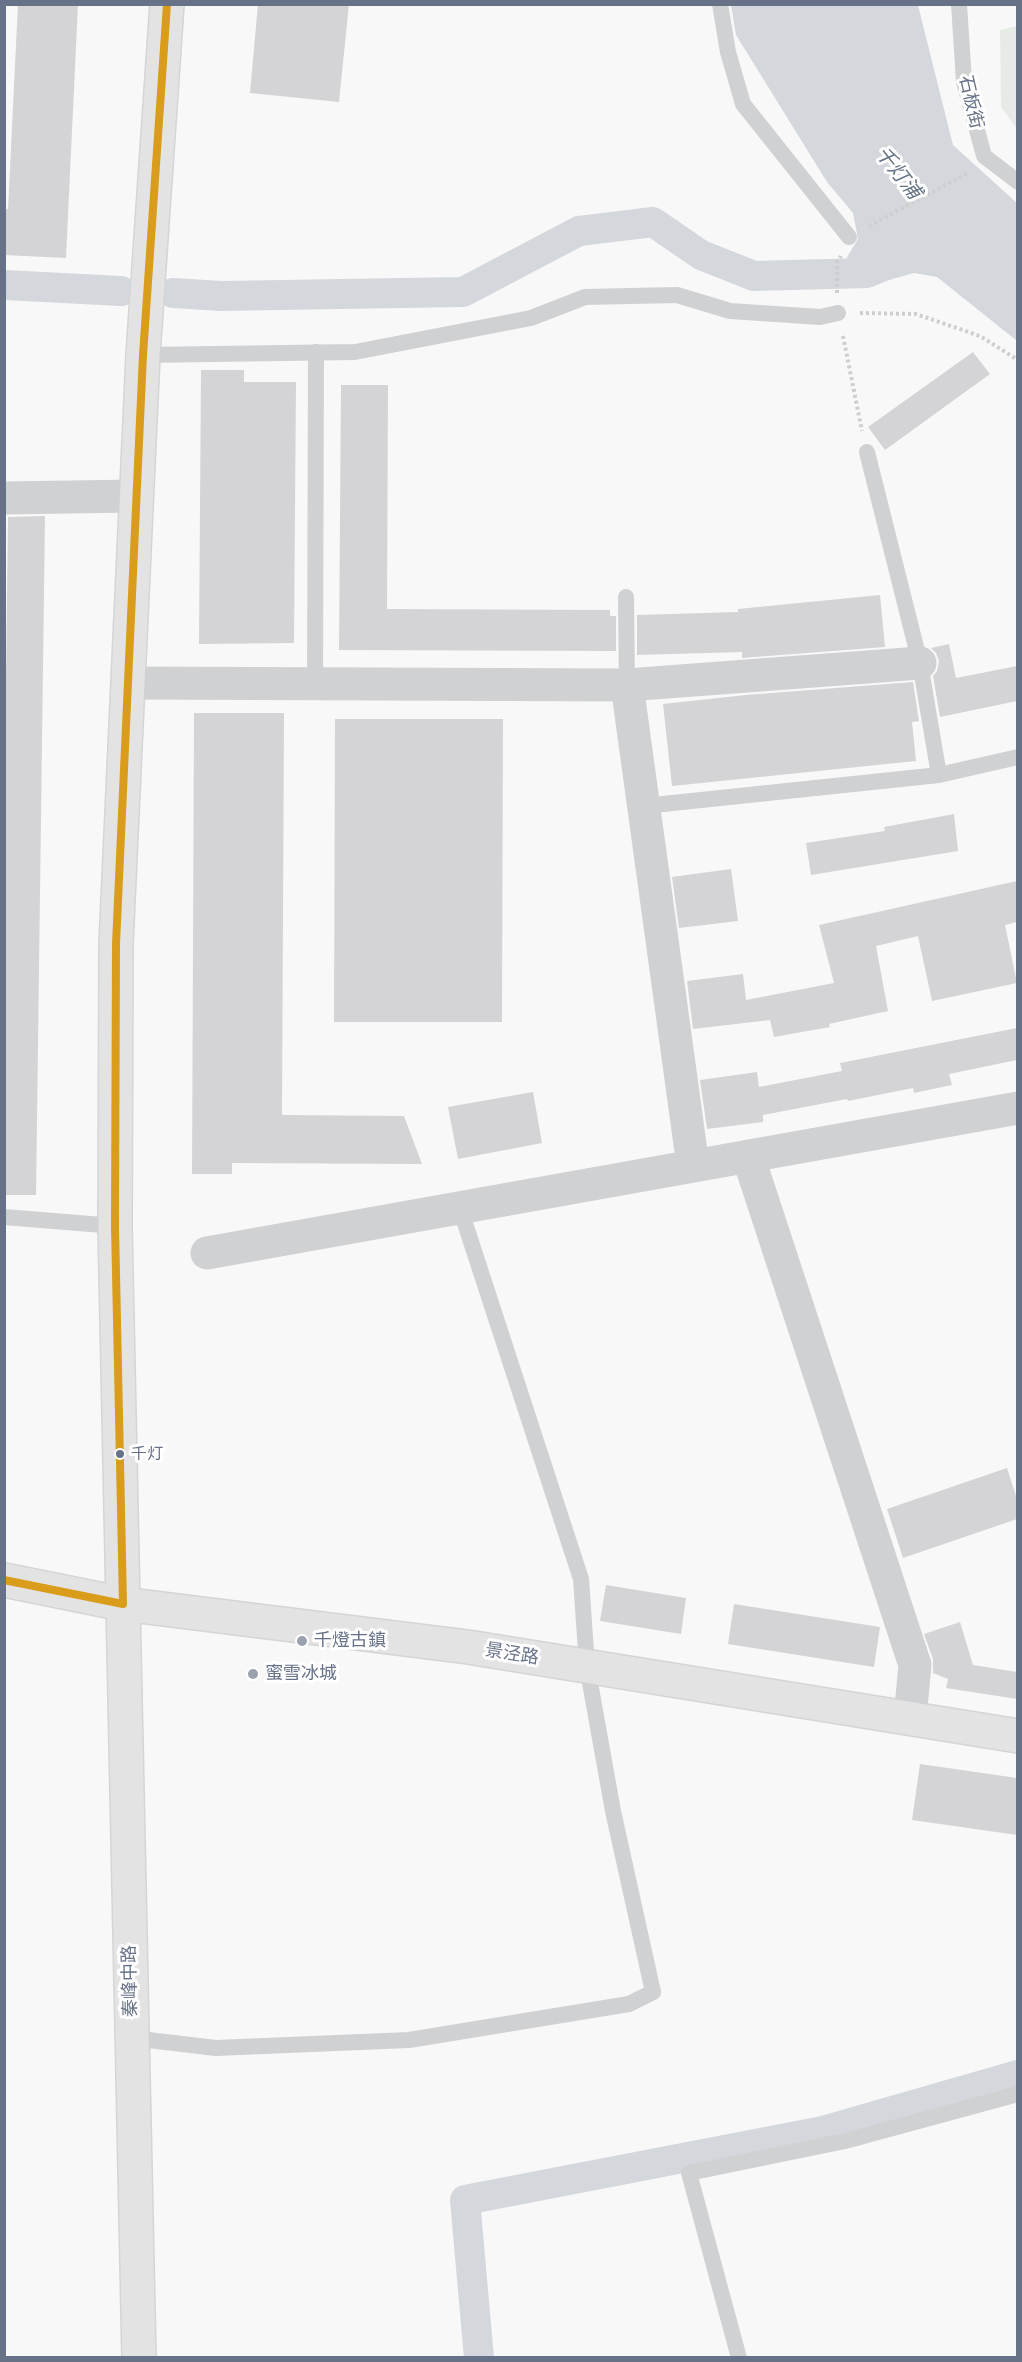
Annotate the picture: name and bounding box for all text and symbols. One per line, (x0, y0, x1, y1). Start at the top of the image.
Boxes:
street label: 石板街 (954, 73, 988, 131)
water label: 千灯浦 (870, 142, 926, 204)
place label: 千灯 (131, 1444, 163, 1464)
marker: 千灯 (114, 1448, 126, 1460)
place label: 千燈古鎮 (314, 1630, 386, 1652)
marker: 千燈古鎮 (295, 1634, 309, 1648)
street label: 景泾路 (484, 1639, 540, 1669)
place label: 蜜雪冰城 (265, 1663, 337, 1685)
marker: 蜜雪冰城 (246, 1667, 260, 1681)
street label: 秦峰中路 (119, 1945, 141, 2017)

